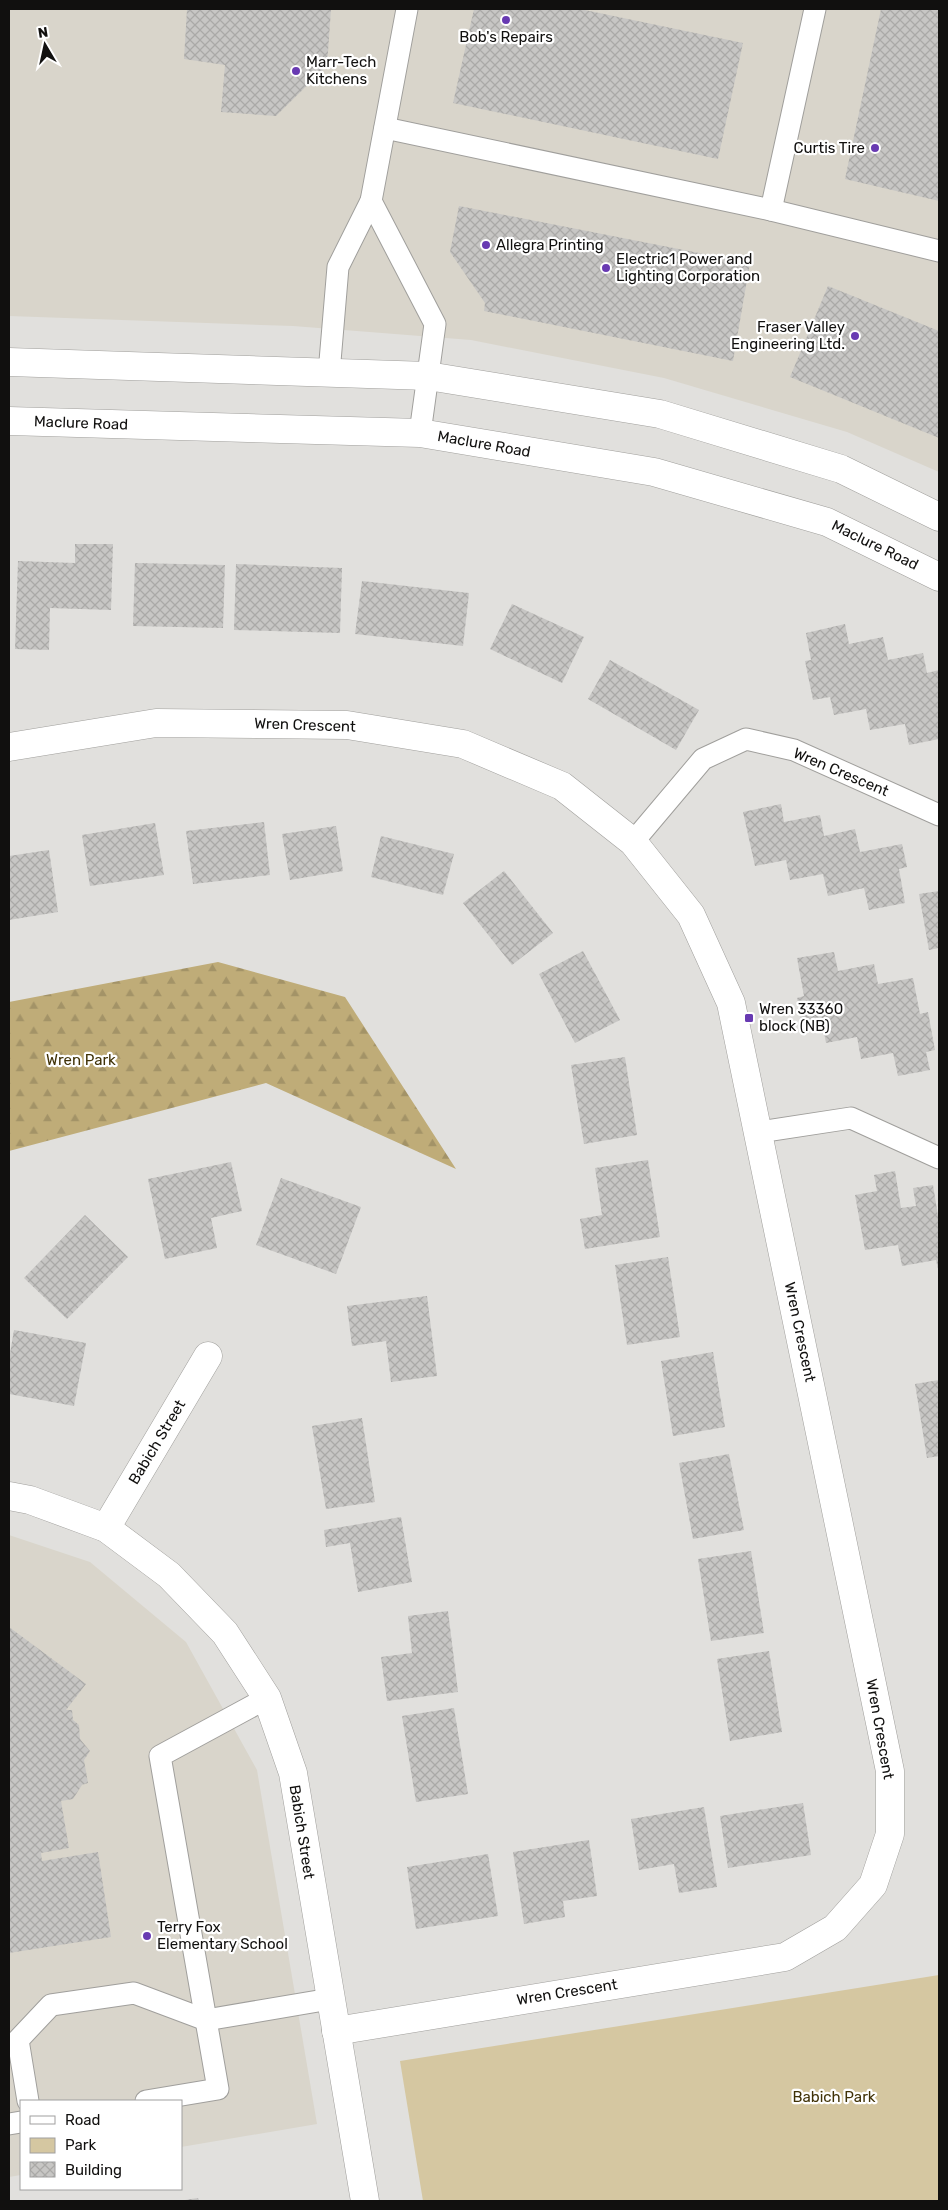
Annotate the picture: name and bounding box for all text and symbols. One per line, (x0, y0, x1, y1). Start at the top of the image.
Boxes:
marker: Bob's Repairs (500, 14, 512, 26)
north arrow (20, 20, 70, 70)
text: N (37, 23, 49, 42)
place label: Bob's Repairs (459, 28, 553, 46)
place label: Marr-Tech Kitchens (306, 53, 376, 88)
marker: Marr-Tech Kitchens (290, 65, 302, 77)
place label: Curtis Tire (794, 139, 865, 157)
marker: Curtis Tire (869, 142, 881, 154)
place label: Allegra Printing (496, 236, 604, 254)
marker: Allegra Printing (480, 239, 492, 251)
place label: Electric1 Power and Lighting Corporation (616, 250, 760, 285)
marker: Electric1 Power and Lighting Corporation (600, 262, 612, 274)
place label: Fraser Valley Engineering Ltd. (731, 318, 845, 353)
marker: Fraser Valley Engineering Ltd. (849, 330, 861, 342)
street label: Maclure Road (34, 412, 128, 434)
street label: Maclure Road (436, 427, 532, 461)
street label: Maclure Road (829, 516, 921, 574)
street label: Wren Crescent (254, 714, 356, 736)
street label: Wren Crescent (791, 744, 891, 800)
place label: Wren 33360 block (NB) (759, 1000, 843, 1035)
marker: Wren 33360 block (NB) (743, 1012, 755, 1024)
park label: Wren Park (46, 1051, 116, 1069)
street label: Wren Crescent (781, 1280, 819, 1384)
street label: Babich Street (125, 1396, 189, 1487)
street label: Wren Crescent (862, 1677, 898, 1781)
street label: Babich Street (286, 1784, 318, 1881)
place label: Terry Fox Elementary School (157, 1918, 288, 1953)
marker: Terry Fox Elementary School (141, 1930, 153, 1942)
street label: Wren Crescent (515, 1975, 619, 2009)
park label: Babich Park (792, 2088, 876, 2106)
legend (20, 2100, 182, 2190)
text: Road (65, 2111, 101, 2129)
text: Park (65, 2136, 96, 2154)
text: Building (65, 2161, 122, 2179)

